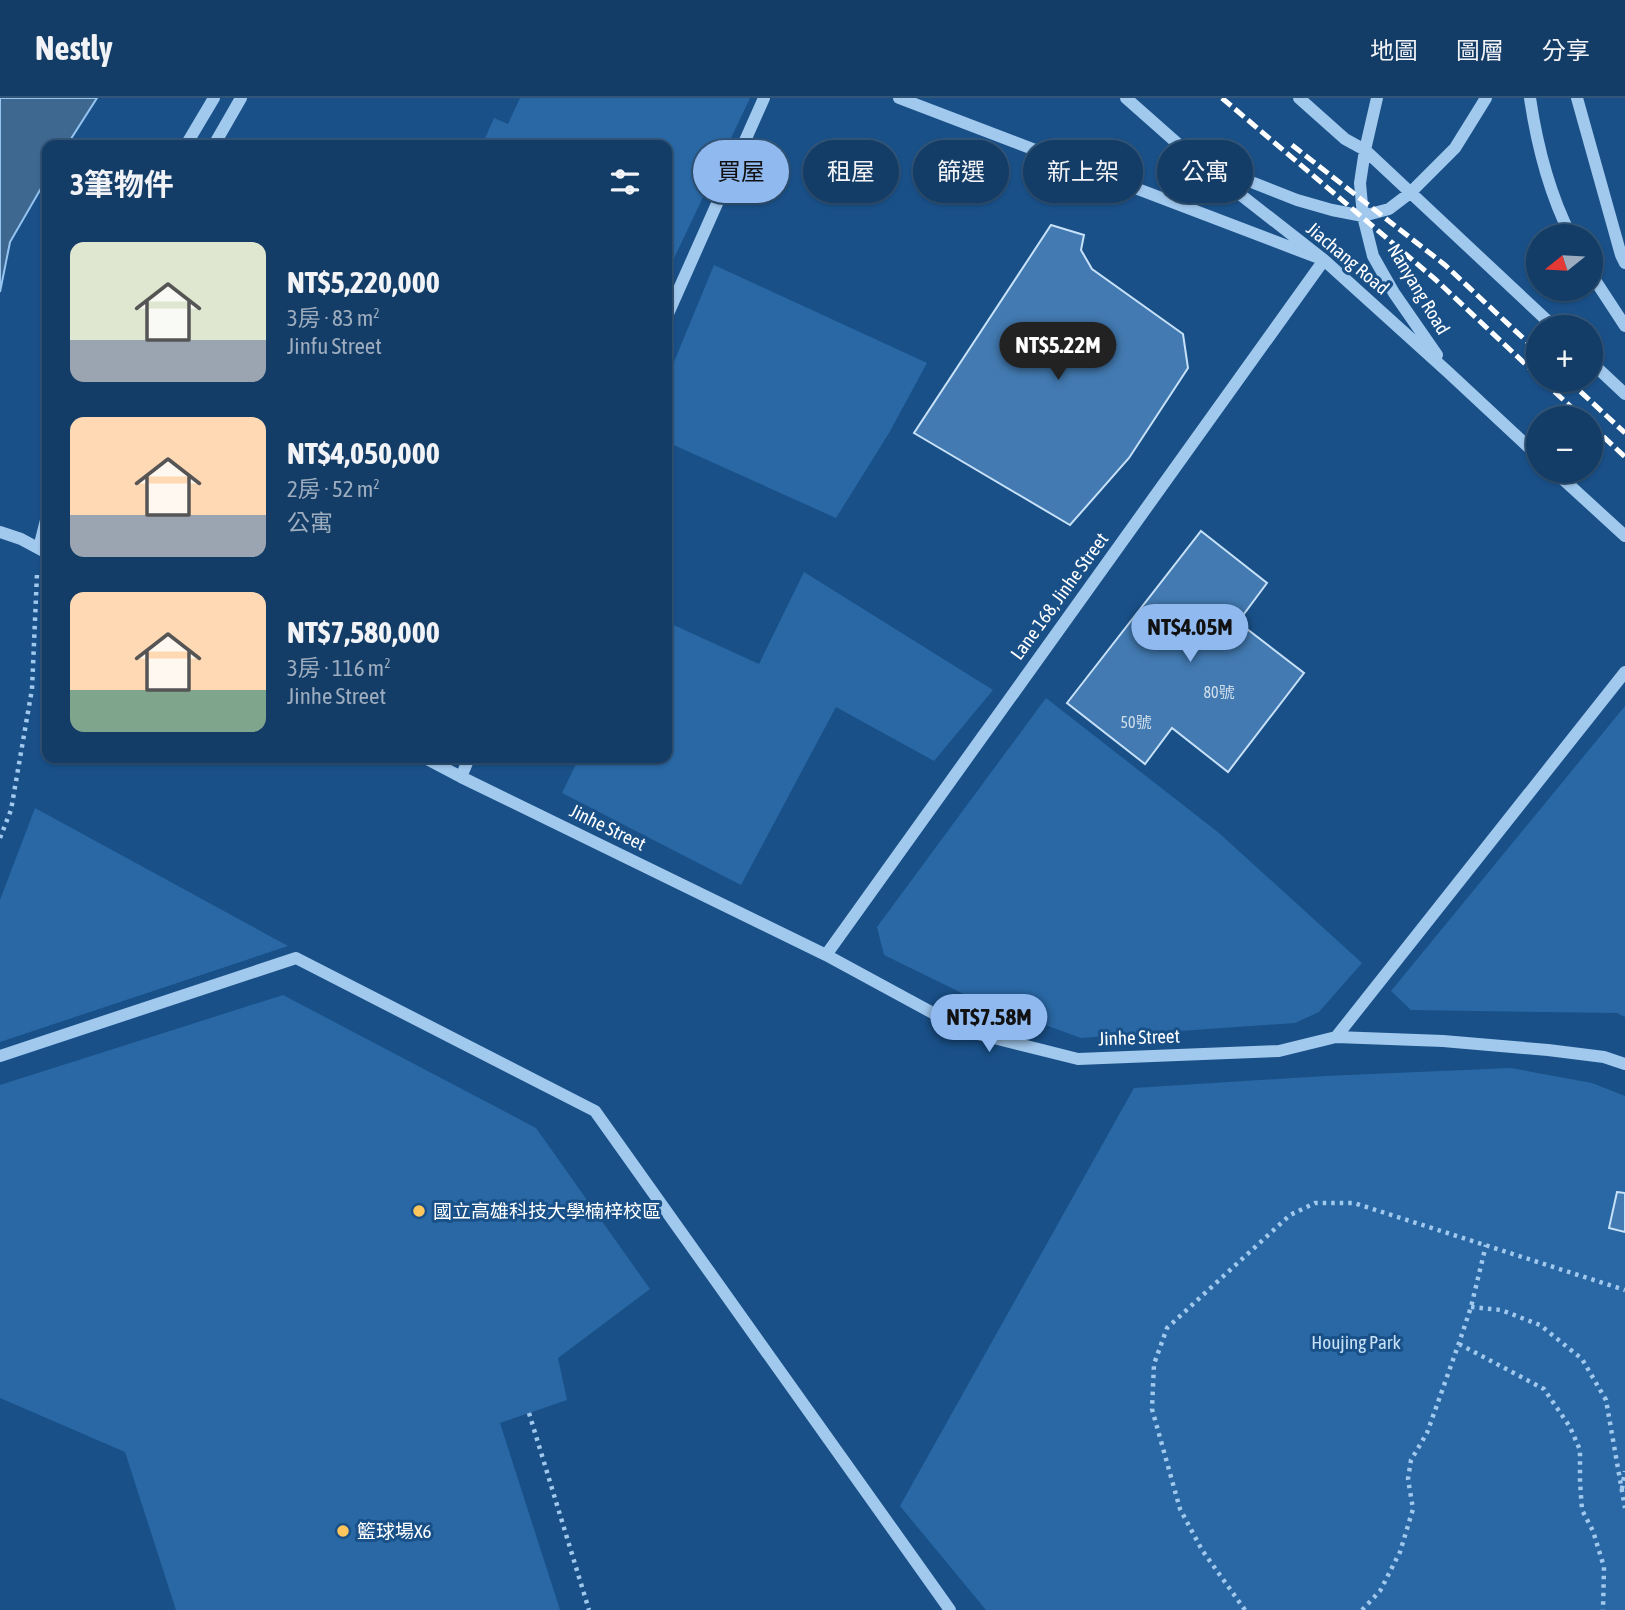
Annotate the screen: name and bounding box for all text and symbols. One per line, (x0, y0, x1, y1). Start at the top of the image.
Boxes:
text: Nestly (35, 29, 113, 67)
text: 地圖 (1370, 37, 1418, 64)
text: 圖層 (1456, 37, 1504, 64)
text: 分享 (1542, 37, 1590, 64)
chip: 買屋 (693, 140, 789, 203)
chip: 租屋 (803, 140, 899, 203)
chip: 篩選 (913, 140, 1009, 203)
chip: 新上架 (1023, 140, 1143, 203)
chip: 公寓 (1157, 140, 1253, 203)
icon: filters (606, 163, 644, 201)
text: 3筆物件 (70, 167, 174, 201)
street label: Jiachang Road (1302, 217, 1394, 299)
north arrow (1526, 224, 1603, 301)
map controls (1526, 224, 1603, 483)
street label: Nanyang Road (1383, 240, 1455, 338)
text: NT$5,220,000 (287, 265, 440, 299)
icon: home (126, 270, 210, 354)
text: 3房 · 83 m² (287, 305, 380, 331)
button: + (1526, 315, 1603, 392)
pin: NT$5.22M (986, 322, 1130, 382)
text: NT$5.22M (1015, 332, 1101, 358)
text: Jinfu Street (287, 333, 382, 359)
button: − (1526, 406, 1603, 483)
text: NT$4,050,000 (287, 436, 440, 470)
icon: home (126, 445, 210, 529)
text: 2房 · 52 m² (287, 476, 380, 502)
text: 公寓 (287, 510, 333, 536)
street label: Lane 168, Jinhe Street (1006, 528, 1112, 664)
pin: NT$4.05M (1118, 604, 1262, 664)
text: NT$4.05M (1147, 614, 1233, 640)
text: NT$7,580,000 (287, 615, 440, 649)
icon: home (126, 620, 210, 704)
text: 3房 · 116 m² (287, 655, 391, 681)
text: Jinhe Street (287, 683, 386, 709)
house number: 80號 (1203, 683, 1235, 701)
house number: 50號 (1120, 713, 1152, 731)
street label: Jinhe Street (566, 799, 650, 855)
pin: NT$7.58M (917, 995, 1061, 1054)
text: NT$7.58M (946, 1004, 1032, 1030)
street label: Jinhe Street (1098, 1025, 1180, 1049)
place label: 國立高雄科技大學楠梓校區 (433, 1200, 661, 1222)
marker: 國立高雄科技大學楠梓校區 (411, 1203, 427, 1219)
park label: Houjing Park (1311, 1331, 1401, 1353)
place label: 籃球場X6 (357, 1520, 432, 1542)
marker: 籃球場X6 (335, 1523, 351, 1539)

